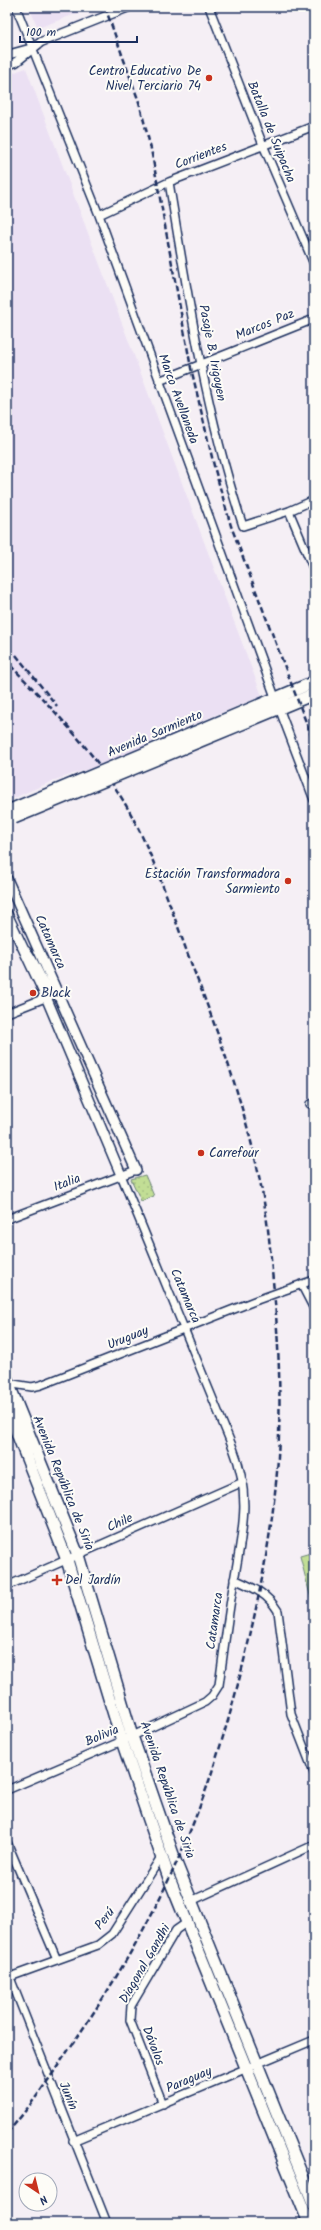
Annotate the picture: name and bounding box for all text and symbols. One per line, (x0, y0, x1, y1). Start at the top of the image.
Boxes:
scale bar (20, 18, 137, 44)
text: 100 m (26, 23, 57, 42)
place label: Centro Educativo De Nivel Terciario 74 (89, 61, 201, 97)
marker: Centro Educativo De Nivel Terciario 74 (204, 73, 214, 83)
street label: Batalla de Suipacha (241, 78, 301, 186)
street label: Corrientes (172, 136, 231, 176)
street label: Pasaje B. Irigoyen (192, 303, 232, 403)
street label: Marcos Paz (232, 304, 298, 346)
street label: Marco Avellaneda (152, 351, 204, 447)
street label: Avenida Sarmiento (104, 704, 206, 763)
place label: Estación Transformadora Sarmiento (145, 864, 280, 900)
marker: Estación Transformadora Sarmiento (283, 876, 293, 886)
street label: Catamarca (29, 911, 71, 973)
place label: Black (41, 983, 71, 1004)
marker: Black (28, 988, 38, 998)
place label: Carrefour (209, 1143, 259, 1164)
marker: Carrefour (196, 1148, 206, 1158)
street label: Italia (50, 1168, 84, 1198)
street label: Catamarca (164, 1265, 206, 1327)
street label: Uruguay (104, 1320, 153, 1356)
street label: Avenida República de Siria (26, 1412, 100, 1554)
street label: Chile (103, 1508, 137, 1538)
place label: Del Jardín (65, 1570, 121, 1591)
marker: Del Jardín (52, 1575, 62, 1585)
street label: Catamarca (201, 1591, 229, 1651)
street label: Avenida República de Siria (134, 1718, 200, 1862)
street label: Bolivia (82, 1719, 122, 1753)
street label: Perú (90, 1903, 121, 1935)
street label: Diagonal Gandhi (114, 1920, 177, 2008)
street label: Dávalos (136, 2023, 170, 2069)
street label: Paraguay (163, 2061, 216, 2099)
street label: Junín (53, 2078, 83, 2114)
north arrow (18, 2172, 58, 2212)
text: N (35, 2190, 51, 2209)

